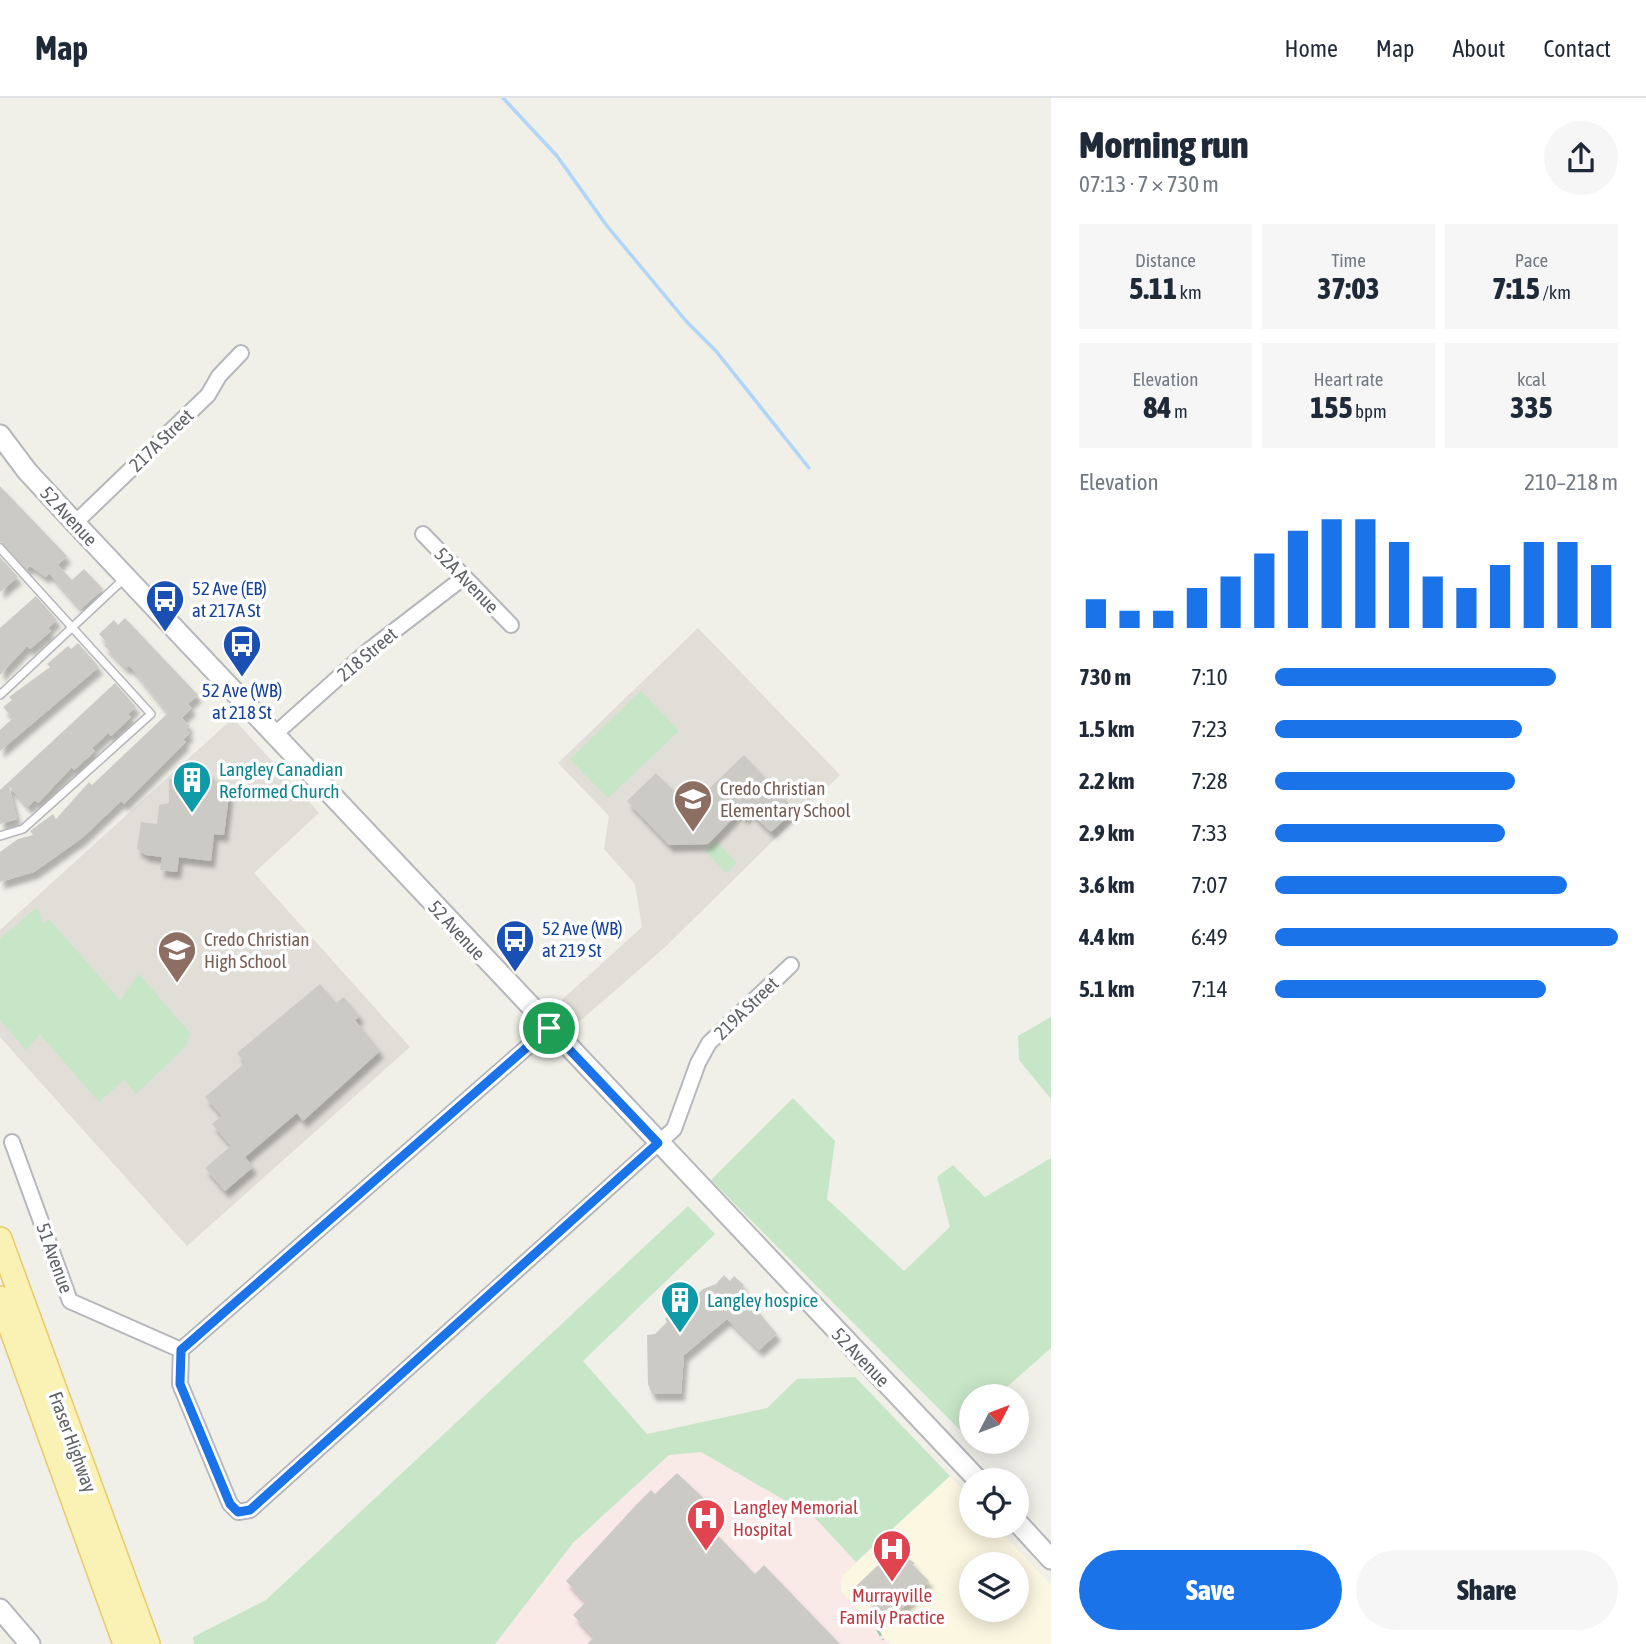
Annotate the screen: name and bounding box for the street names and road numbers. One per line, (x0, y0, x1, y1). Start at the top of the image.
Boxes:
street label: 217A Street (124, 404, 198, 476)
street label: 52 Avenue (36, 482, 102, 550)
street label: 52A Avenue (430, 543, 504, 617)
street label: 218 Street (333, 623, 401, 685)
street label: 52 Avenue (424, 896, 490, 964)
street label: 219A Street (709, 972, 783, 1044)
street label: 51 Avenue (32, 1220, 78, 1296)
street label: 52 Avenue (828, 1323, 894, 1391)
street label: Fraser Highway (45, 1389, 101, 1495)

